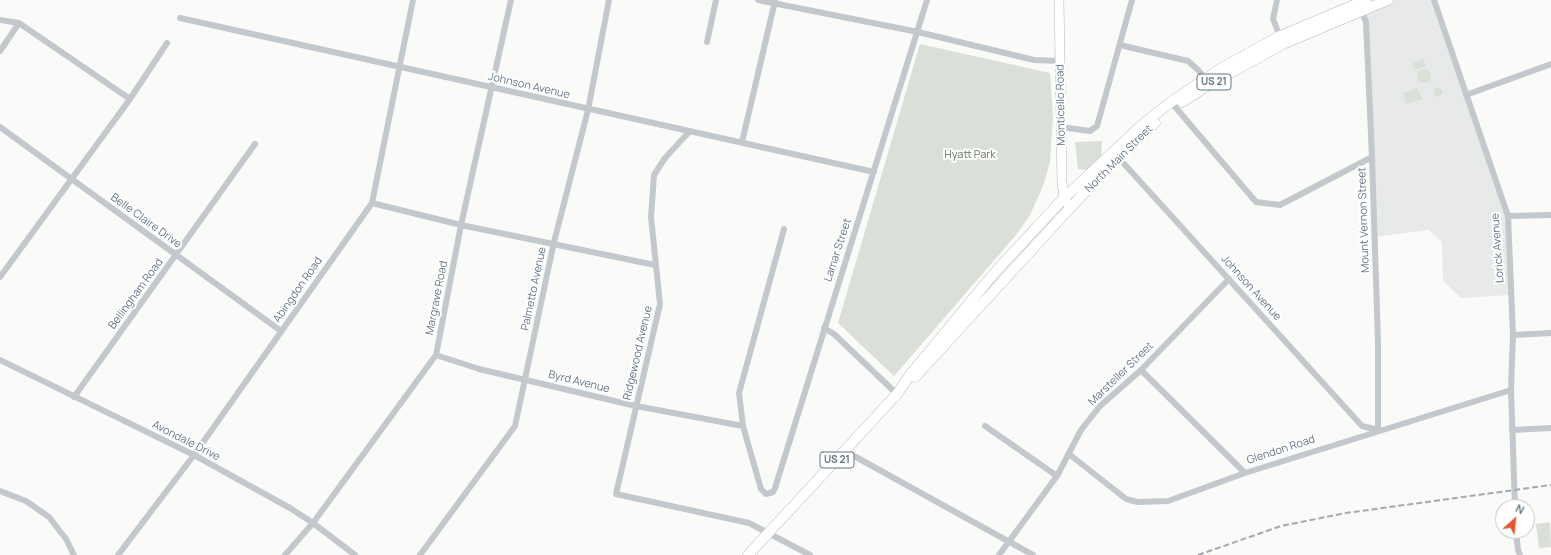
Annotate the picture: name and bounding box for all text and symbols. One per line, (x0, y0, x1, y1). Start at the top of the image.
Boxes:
street label: Monticello Road (1054, 64, 1068, 146)
street label: Johnson Avenue (487, 70, 571, 102)
road number: US 21 (1197, 74, 1231, 90)
street label: North Main Street (1082, 122, 1156, 196)
park label: Hyatt Park (944, 148, 996, 162)
street label: Mount Vernon Street (1356, 167, 1372, 273)
street label: Belle Claire Drive (108, 191, 184, 251)
street label: Lorick Avenue (1489, 213, 1507, 283)
street label: Lamar Street (822, 217, 854, 283)
street label: Palmetto Avenue (519, 246, 549, 332)
street label: Johnson Avenue (1218, 253, 1284, 323)
street label: Abingdon Road (271, 255, 325, 325)
street label: Bellingham Road (106, 256, 166, 332)
street label: Margrave Road (423, 260, 451, 336)
street label: Ridgewood Avenue (621, 305, 655, 401)
street label: Marsteller Street (1086, 340, 1156, 408)
street label: Byrd Avenue (547, 368, 611, 396)
street label: Avondale Drive (150, 418, 222, 464)
street label: Glendon Road (1245, 433, 1317, 467)
road number: US 21 (820, 452, 854, 468)
north arrow (1495, 499, 1535, 539)
text: N (1513, 500, 1527, 517)

